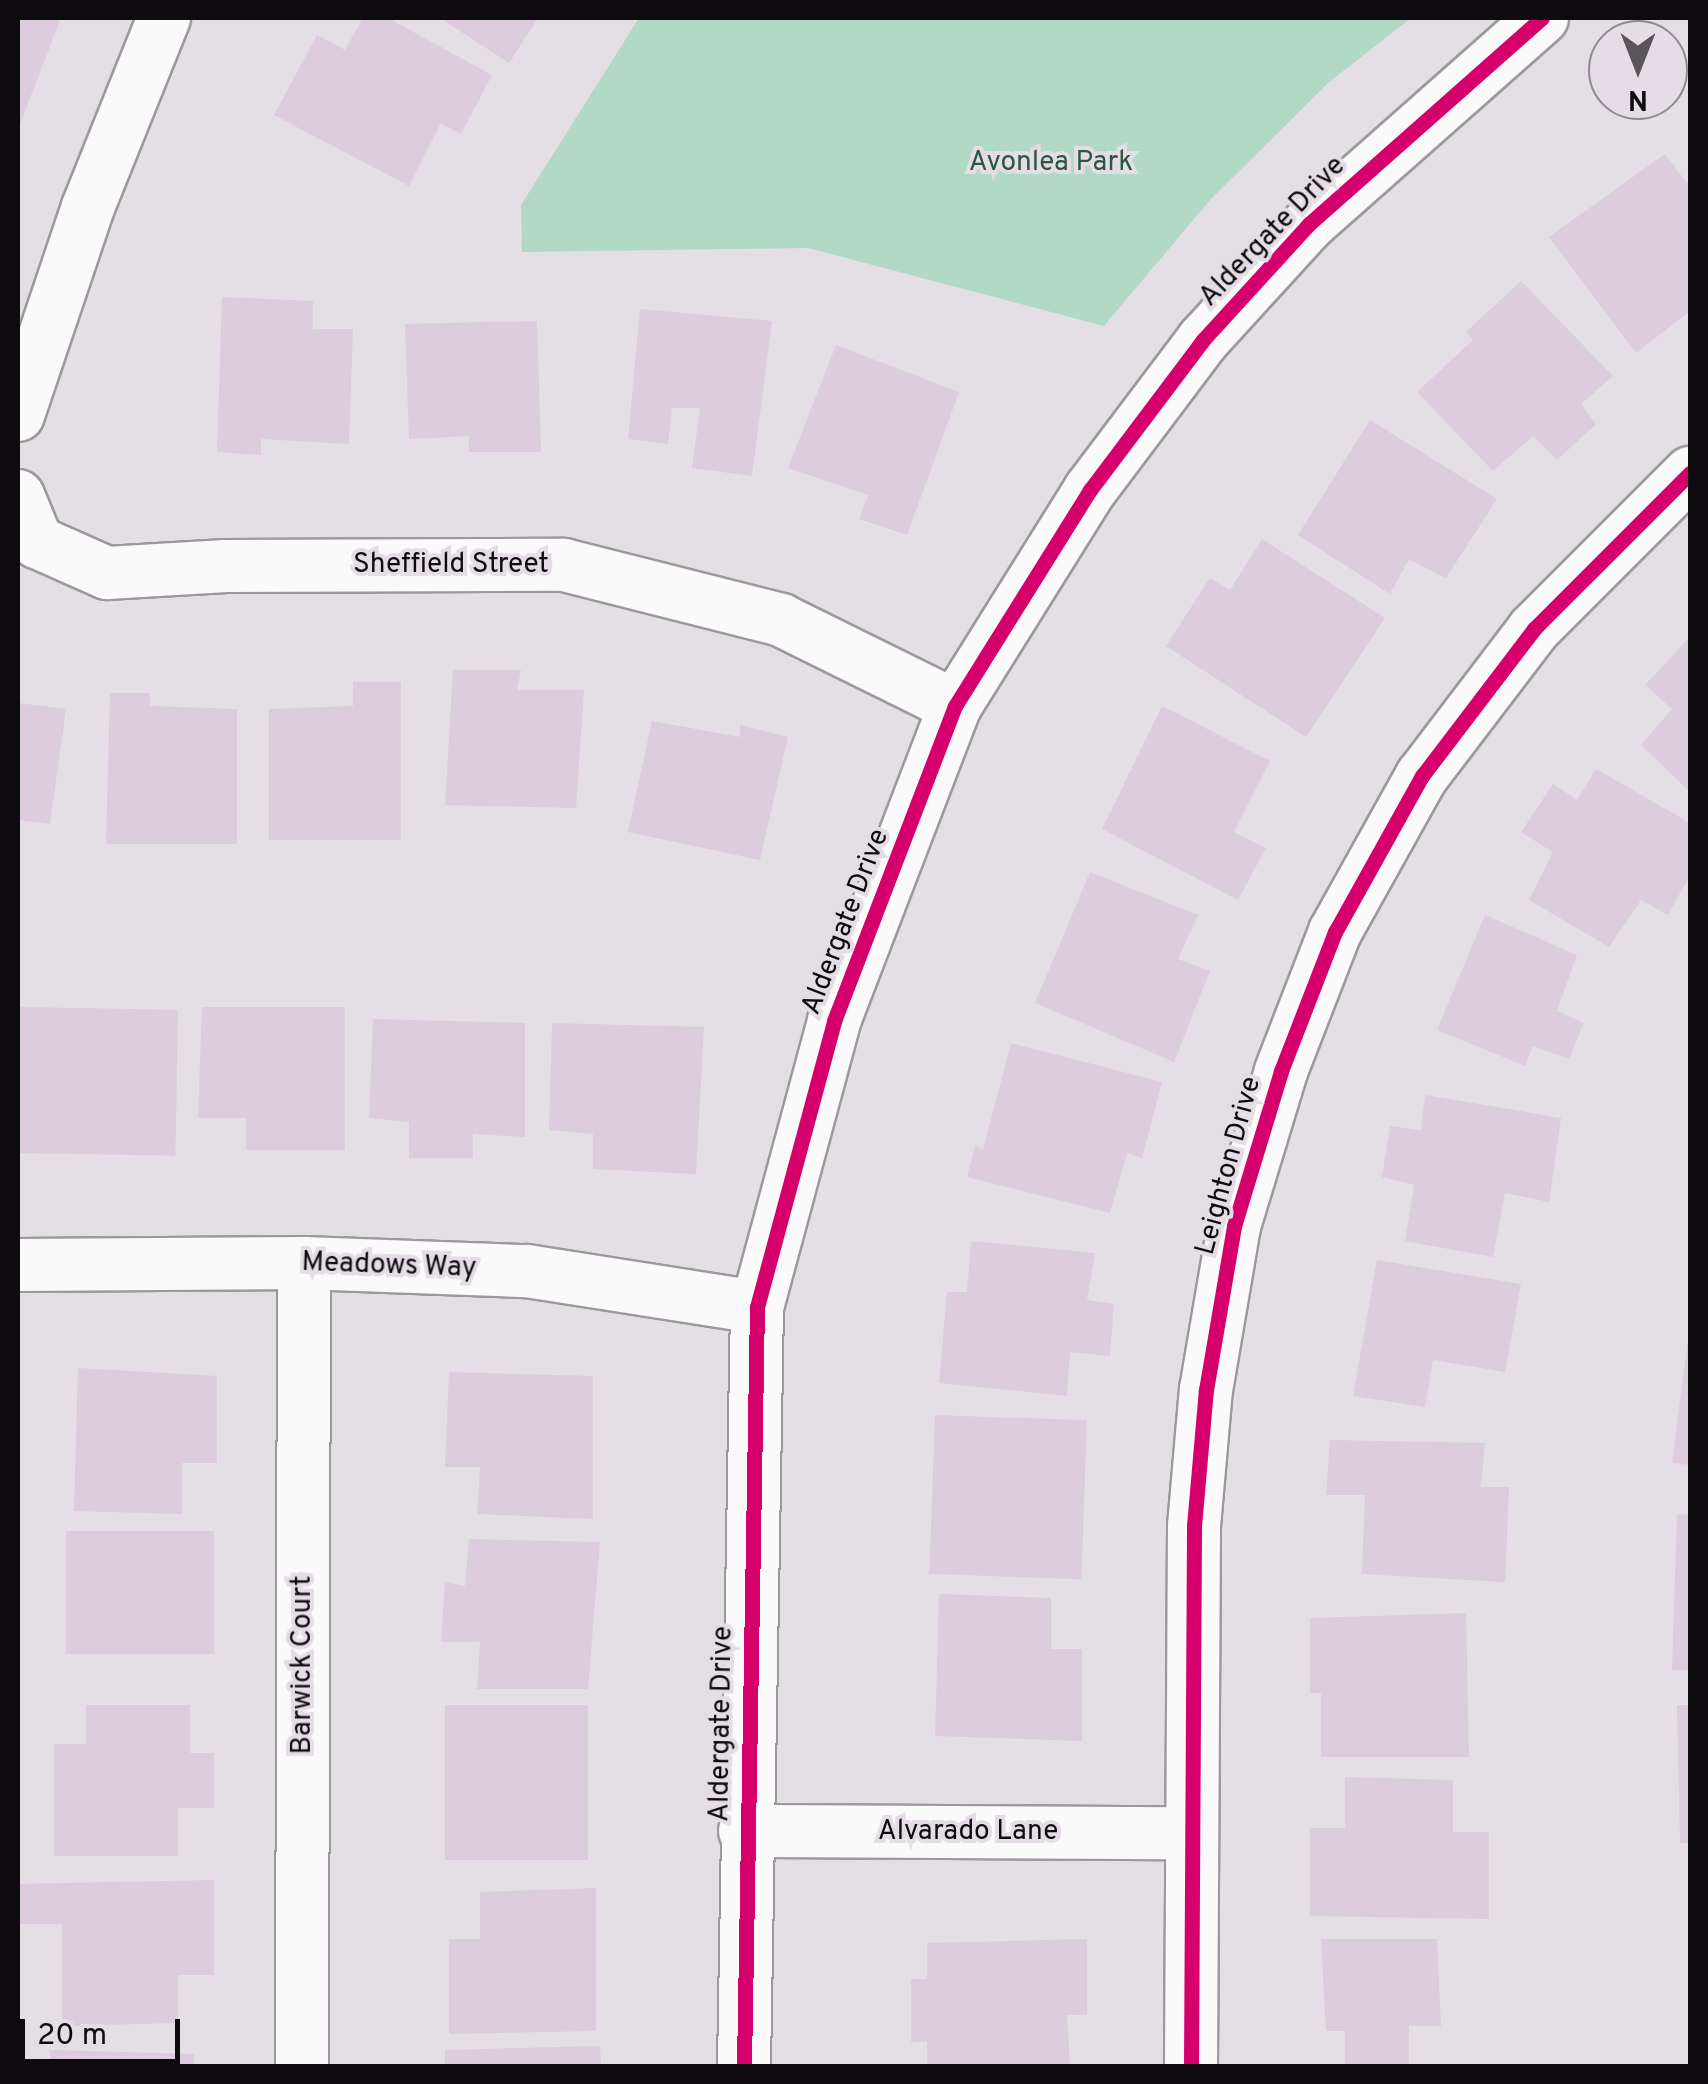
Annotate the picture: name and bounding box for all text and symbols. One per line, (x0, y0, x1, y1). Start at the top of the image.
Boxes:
north arrow (1588, 20, 1688, 120)
text: N (1628, 80, 1648, 116)
park label: Avonlea Park (969, 146, 1133, 180)
street label: Aldergate Drive (1193, 150, 1353, 314)
street label: Sheffield Street (353, 548, 549, 582)
street label: Aldergate Drive (795, 824, 897, 1020)
street label: Leighton Drive (1189, 1073, 1269, 1259)
street label: Meadows Way (301, 1246, 477, 1286)
street label: Barwick Court (286, 1576, 320, 1754)
street label: Aldergate Drive (703, 1626, 741, 1822)
street label: Alvarado Lane (878, 1815, 1058, 1849)
scale bar (25, 1999, 185, 2061)
text: 20 m (37, 2018, 107, 2055)

